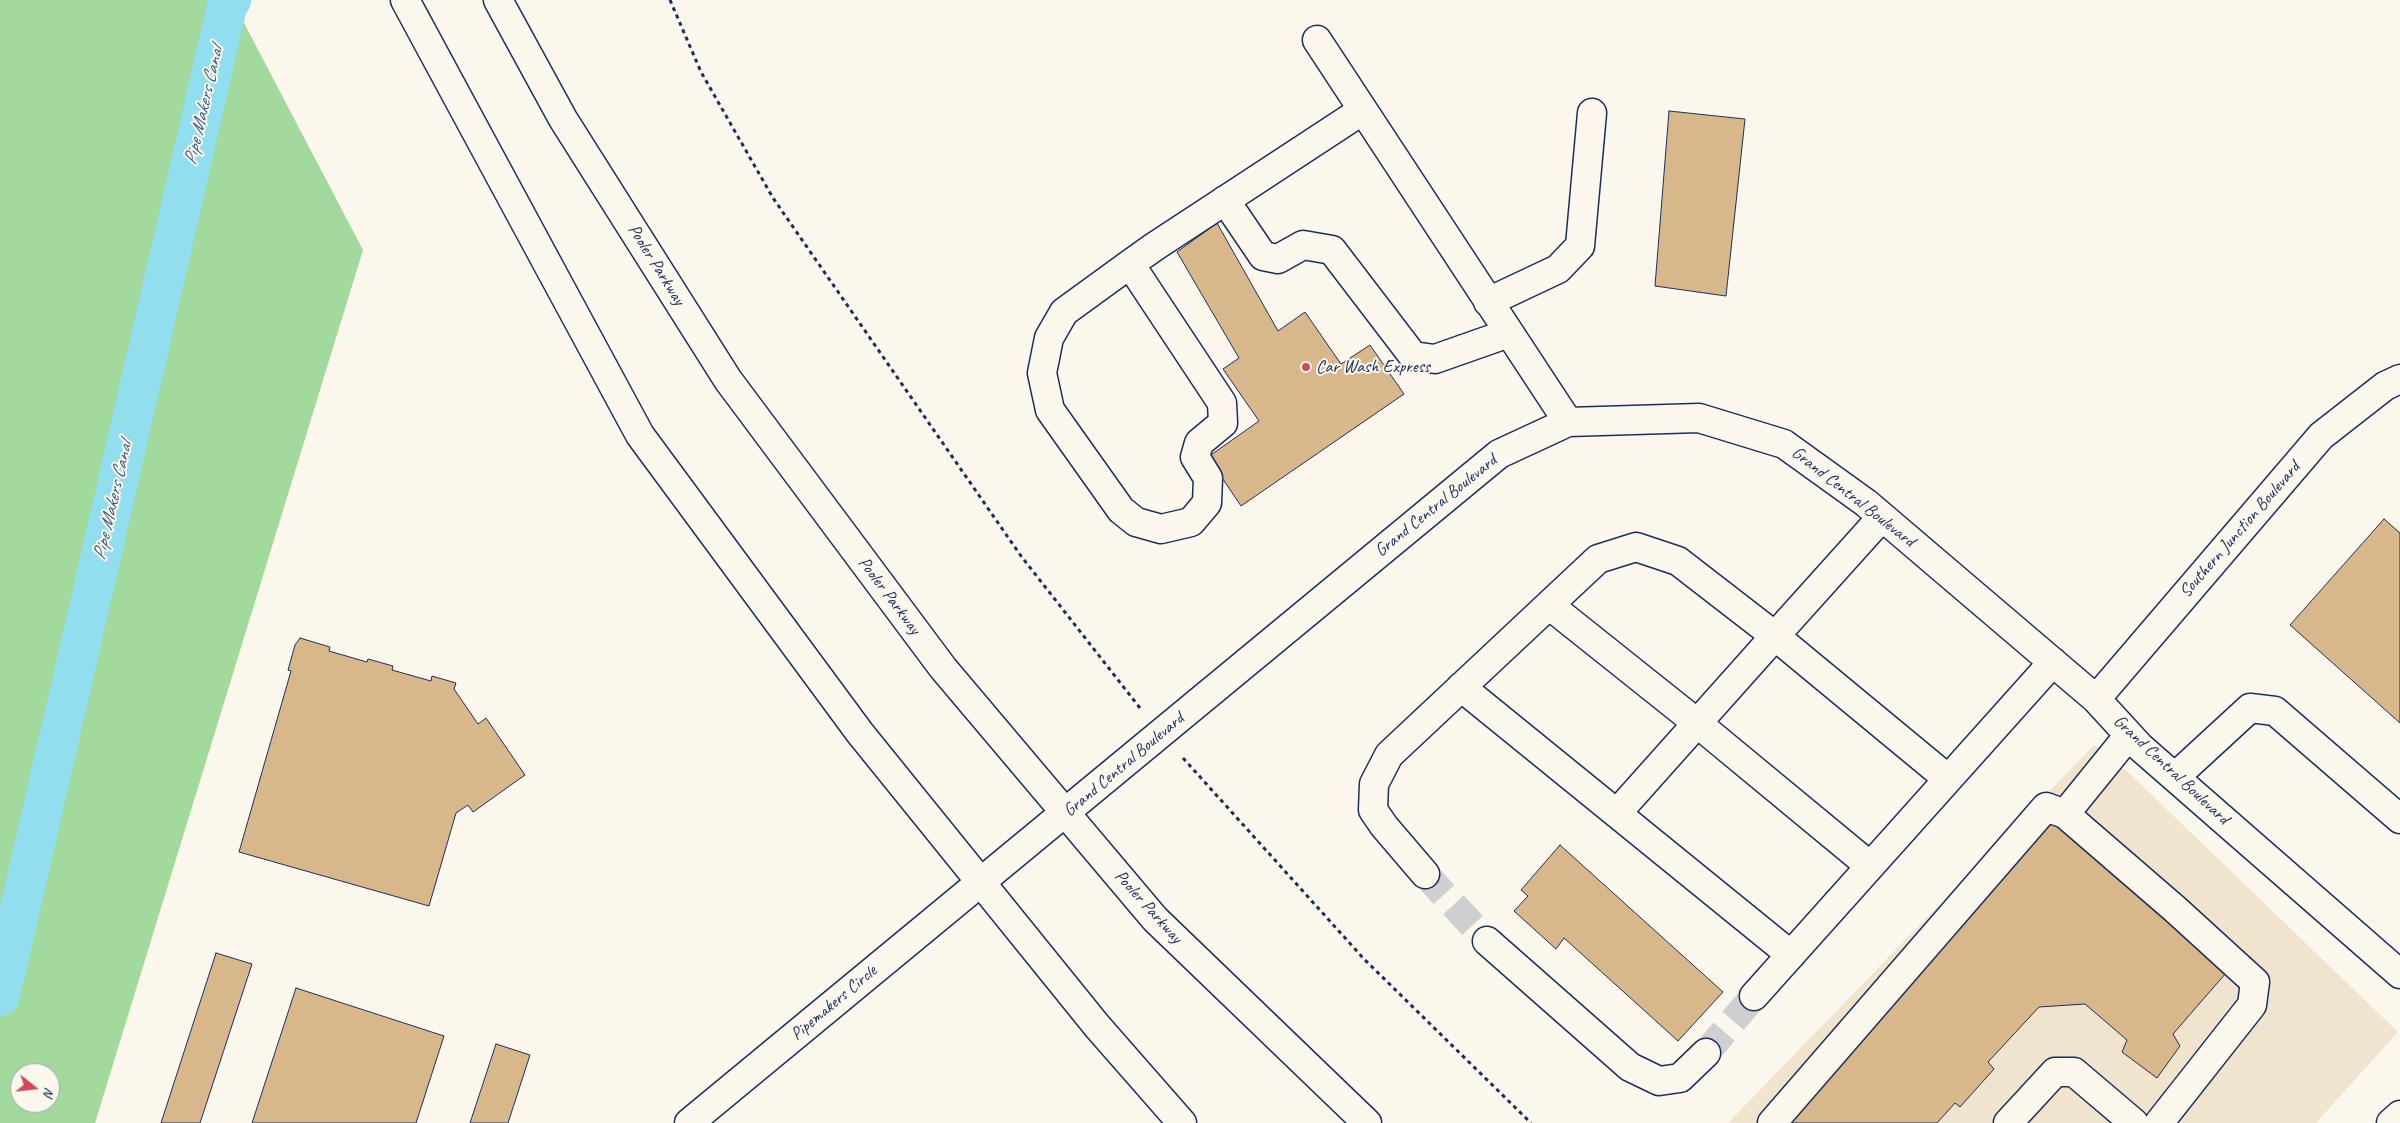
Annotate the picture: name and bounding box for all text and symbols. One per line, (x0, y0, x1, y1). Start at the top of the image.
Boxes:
water label: Pipe Makers Canal (179, 45, 229, 167)
street label: Pooler Parkway (623, 220, 689, 310)
place label: Car Wash Express (1316, 356, 1430, 378)
marker: Car Wash Express (1300, 361, 1312, 373)
water label: Pipe Makers Canal (88, 440, 138, 562)
street label: Grand Central Boulevard (1787, 442, 1919, 552)
street label: Grand Central Boulevard (1371, 450, 1501, 562)
street label: Southern Junction Boulevard (2175, 457, 2305, 603)
street label: Pooler Parkway (853, 553, 925, 639)
street label: Grand Central Boulevard (1059, 708, 1189, 822)
street label: Grand Central Boulevard (2109, 711, 2233, 829)
street label: Pooler Parkway (1109, 866, 1187, 948)
street label: Pipemakers Circle (786, 961, 882, 1045)
north arrow (10, 1063, 60, 1113)
text: N (40, 1085, 58, 1099)

